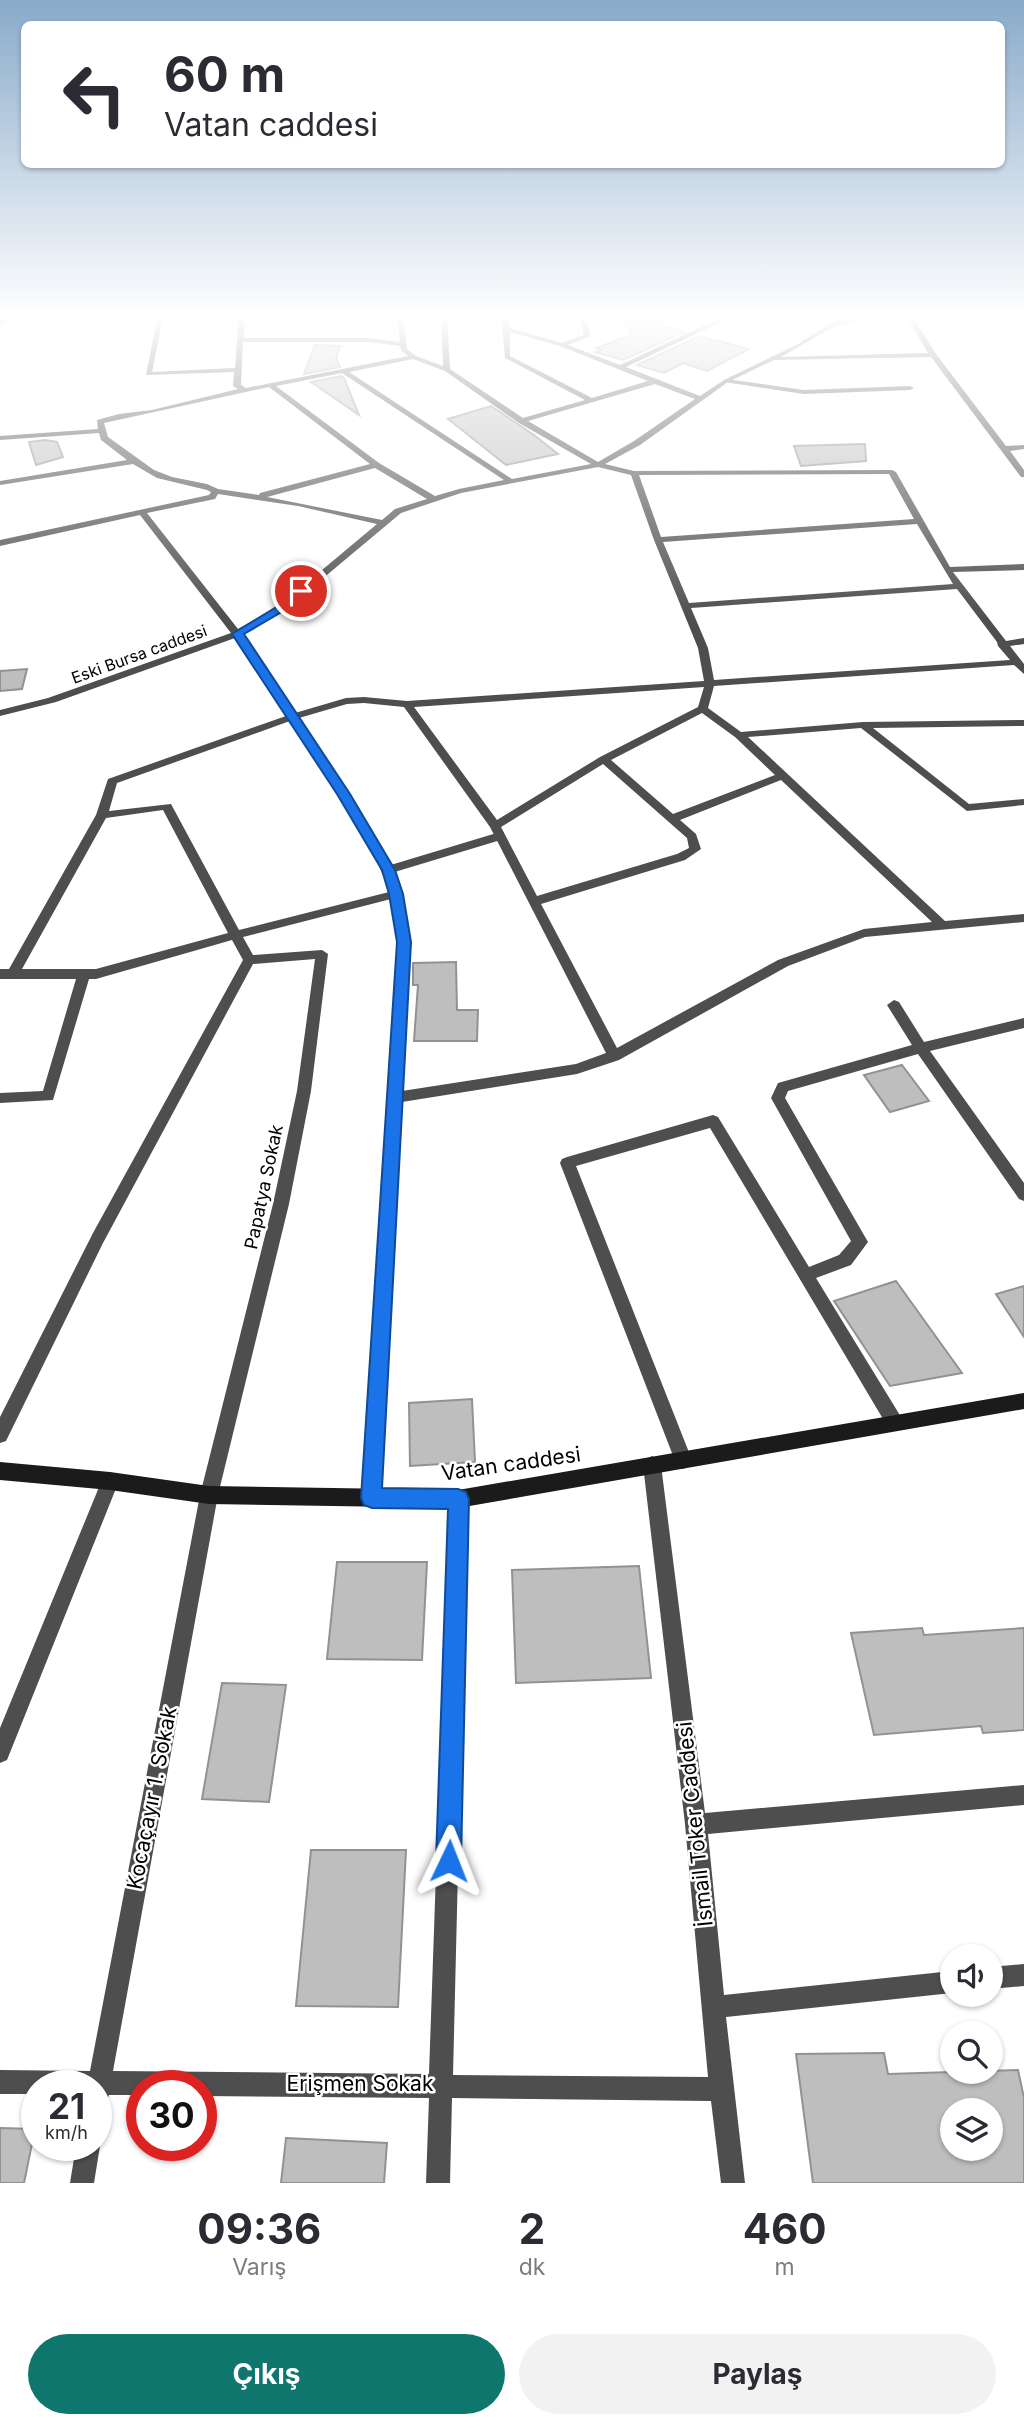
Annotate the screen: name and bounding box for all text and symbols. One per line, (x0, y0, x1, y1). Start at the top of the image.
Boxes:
text: 60 m (164, 45, 285, 104)
icon: left (49, 49, 140, 140)
text: Vatan caddesi (164, 105, 378, 144)
pin (271, 561, 331, 621)
icon: arrive (282, 572, 320, 610)
street label: Eski Bursa caddesi (69, 620, 209, 688)
street label: Papatya Sokak (240, 1123, 287, 1251)
street label: Vatan caddesi (440, 1441, 582, 1486)
street label: Kocaçayır 1. Sokak (122, 1704, 182, 1891)
street label: İsmail Toker Caddesi (670, 1720, 718, 1928)
position arrow (412, 1824, 486, 1898)
map controls (940, 1944, 1003, 2161)
button: sound (940, 1944, 1003, 2007)
button: search (940, 2021, 1003, 2084)
speed limit sign: 30 (126, 2070, 217, 2161)
street label: Erişmen Sokak (287, 2071, 434, 2096)
text: 21 (48, 2085, 85, 2127)
button: layers (940, 2098, 1003, 2161)
text: km/h (45, 2122, 88, 2143)
text: 09:36 (197, 2203, 321, 2254)
text: 2 (519, 2203, 545, 2254)
text: 460 (743, 2203, 827, 2254)
text: Varış (232, 2253, 287, 2281)
text: dk (519, 2253, 545, 2281)
text: m (775, 2253, 795, 2281)
button: Çıkış (28, 2334, 505, 2414)
button: Paylaş (519, 2334, 996, 2414)

